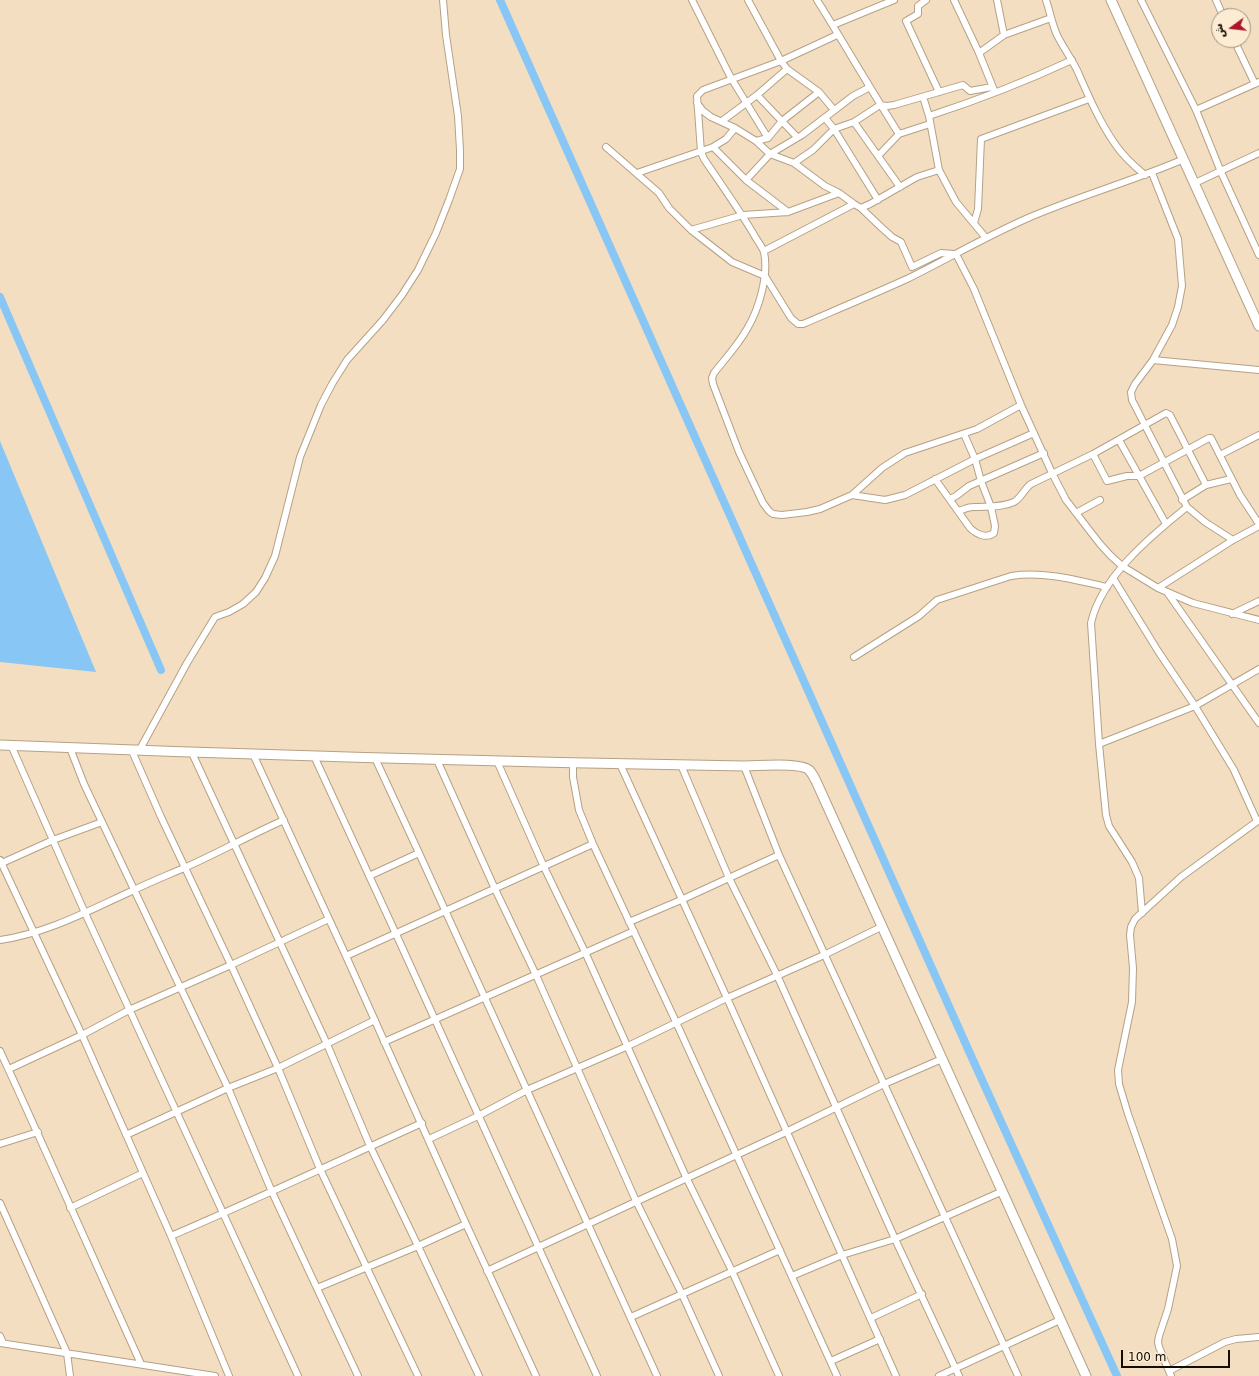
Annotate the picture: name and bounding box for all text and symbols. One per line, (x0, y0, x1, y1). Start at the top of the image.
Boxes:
north arrow (1211, 8, 1251, 48)
text: ش (1212, 22, 1228, 40)
scale bar (1123, 1342, 1232, 1368)
text: 100 m (1128, 1350, 1166, 1364)

